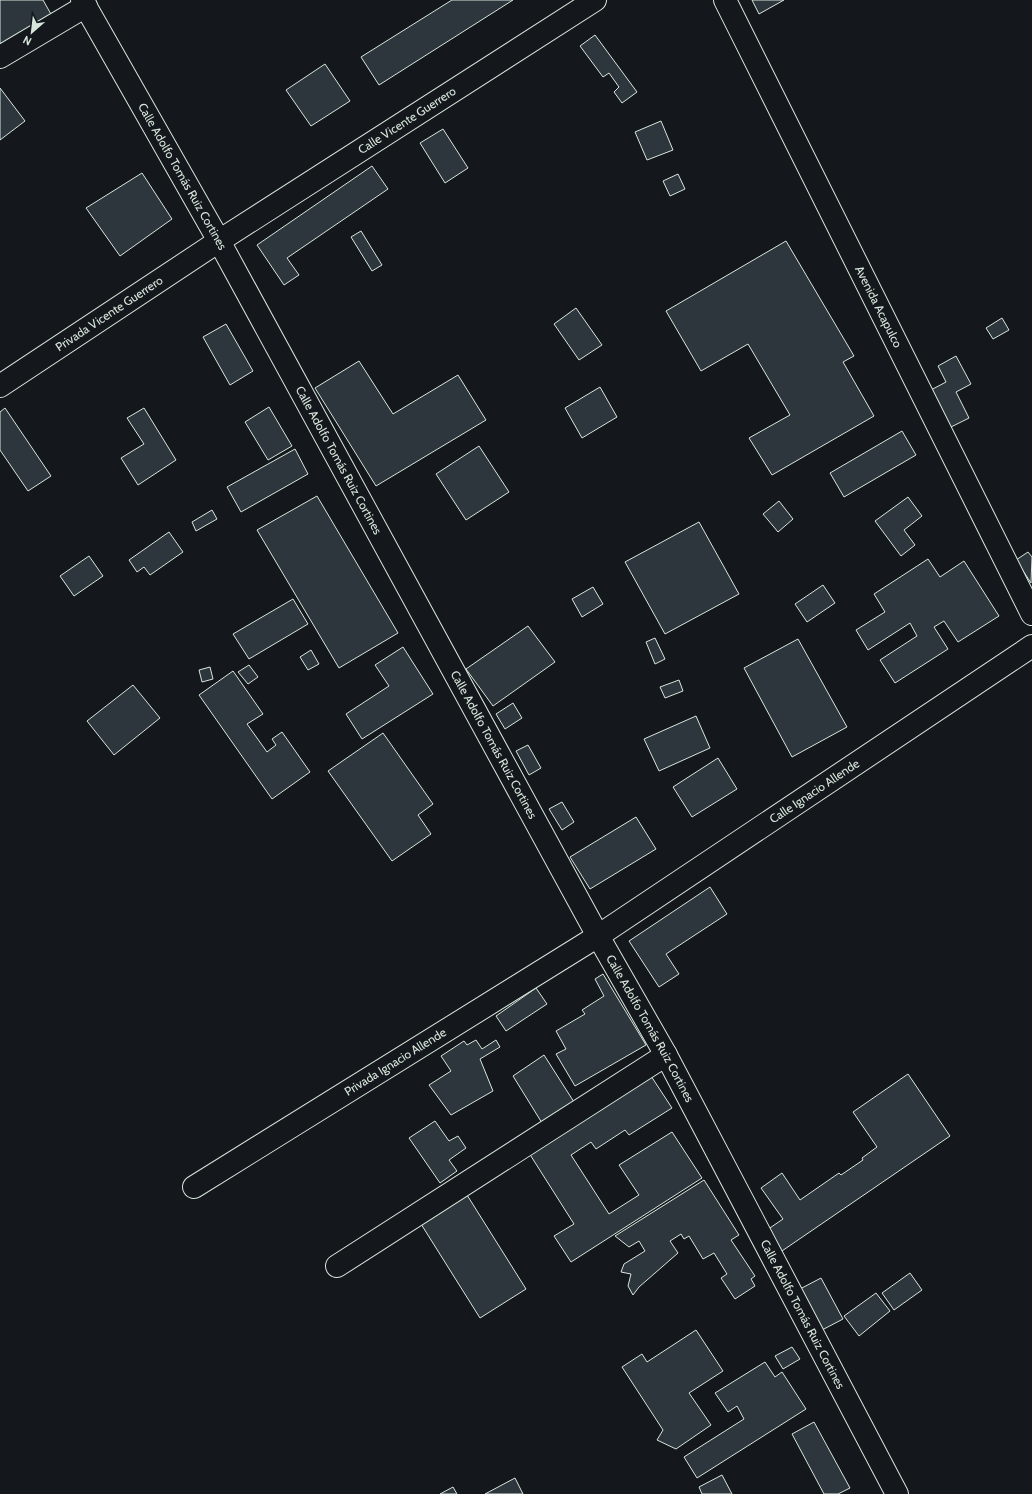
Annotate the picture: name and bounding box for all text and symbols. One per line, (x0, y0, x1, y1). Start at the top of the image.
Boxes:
north arrow (12, 12, 52, 52)
text: N (21, 33, 34, 49)
street label: Calle Vicente Guerrero (355, 83, 459, 157)
street label: Calle Adolfo Tomás Ruiz Cortines (135, 100, 230, 252)
street label: Avenida Acapulco (852, 263, 906, 350)
street label: Privada Vicente Guerrero (52, 272, 166, 354)
street label: Calle Adolfo Tomás Ruiz Cortines (293, 383, 386, 537)
street label: Calle Adolfo Tomás Ruiz Cortines (448, 668, 541, 821)
street label: Calle Ignacio Allende (766, 756, 862, 826)
street label: Calle Adolfo Tomás Ruiz Cortines (603, 952, 698, 1105)
street label: Privada Ignacio Allende (341, 1024, 449, 1099)
street label: Calle Adolfo Tomás Ruiz Cortines (757, 1237, 848, 1391)

